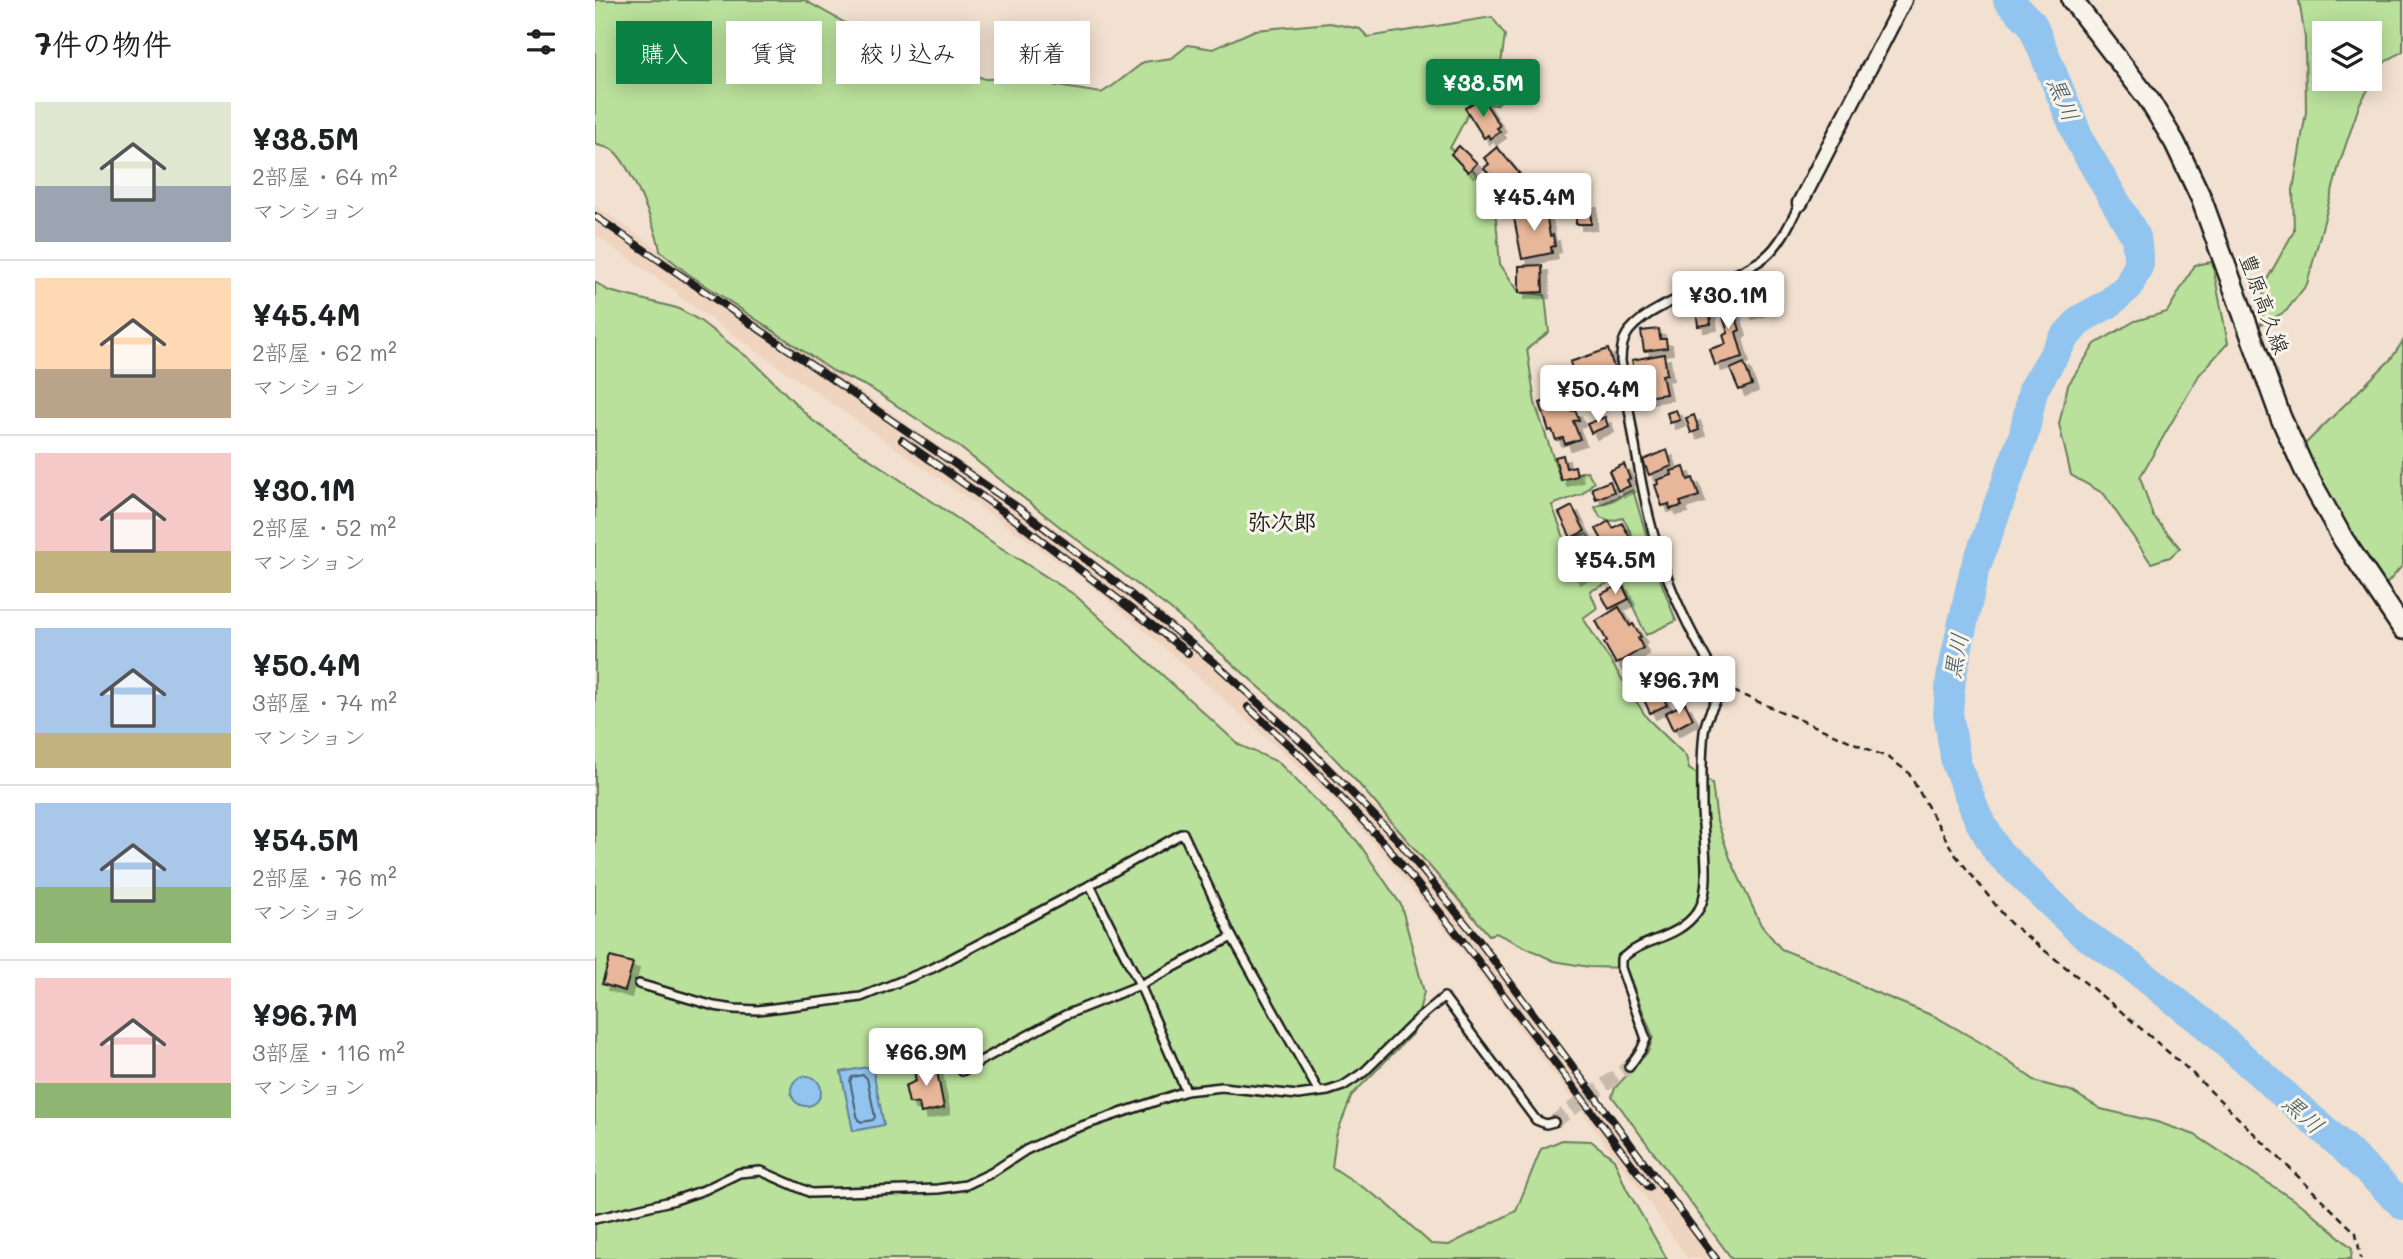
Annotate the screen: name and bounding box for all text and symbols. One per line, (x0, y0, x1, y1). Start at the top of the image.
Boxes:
chip: 購入 (616, 21, 712, 84)
chip: 賃貸 (726, 21, 822, 84)
chip: 絞り込み (836, 21, 980, 84)
chip: 新着 (994, 21, 1090, 84)
map controls (2312, 21, 2382, 91)
button: layers (2312, 21, 2382, 91)
text: 7件の物件 (35, 23, 172, 63)
icon: filters (522, 23, 560, 61)
pin: ¥38.5M (1426, 60, 1540, 119)
text: ¥38.5M (1442, 67, 1524, 97)
water label: 黒川 (2041, 72, 2087, 126)
text: ¥38.5M (252, 118, 359, 158)
icon: home (91, 130, 175, 214)
text: 2部屋 · 64 m² (252, 161, 397, 191)
pin: ¥45.4M (1477, 174, 1591, 233)
text: ¥45.4M (1492, 181, 1576, 211)
text: マンション (252, 195, 366, 225)
street label: 豊原高久線 (2235, 250, 2296, 357)
pin: ¥30.1M (1671, 272, 1785, 331)
text: ¥30.1M (1688, 279, 1768, 309)
text: ¥45.4M (252, 294, 361, 334)
icon: home (91, 306, 175, 390)
text: 2部屋 · 62 m² (252, 337, 397, 367)
pin: ¥50.4M (1541, 366, 1655, 425)
text: マンション (252, 371, 366, 401)
text: ¥50.4M (1556, 373, 1640, 403)
text: ¥30.1M (252, 469, 356, 509)
icon: home (91, 481, 175, 565)
district label: 弥次郎 (1248, 506, 1317, 536)
text: 2部屋 · 52 m² (252, 512, 396, 542)
pin: ¥54.5M (1558, 536, 1672, 596)
text: ¥54.5M (1574, 544, 1656, 574)
text: マンション (252, 546, 366, 576)
water label: 黒川 (1936, 630, 1974, 681)
text: ¥50.4M (252, 644, 361, 684)
icon: home (91, 656, 175, 740)
pin: ¥96.7M (1622, 656, 1736, 716)
text: ¥96.7M (1638, 664, 1720, 694)
text: 3部屋 · 74 m² (252, 687, 397, 717)
text: マンション (252, 721, 366, 751)
text: ¥54.5M (252, 819, 359, 859)
icon: home (91, 831, 175, 915)
text: 2部屋 · 76 m² (252, 862, 397, 892)
text: マンション (252, 896, 366, 926)
text: ¥96.7M (252, 994, 358, 1034)
icon: home (91, 1006, 175, 1090)
pin: ¥66.9M (869, 1028, 983, 1088)
text: ¥66.9M (885, 1036, 967, 1066)
text: 3部屋 · 116 m² (252, 1037, 405, 1067)
text: マンション (252, 1071, 366, 1101)
water label: 黒川 (2277, 1087, 2331, 1140)

